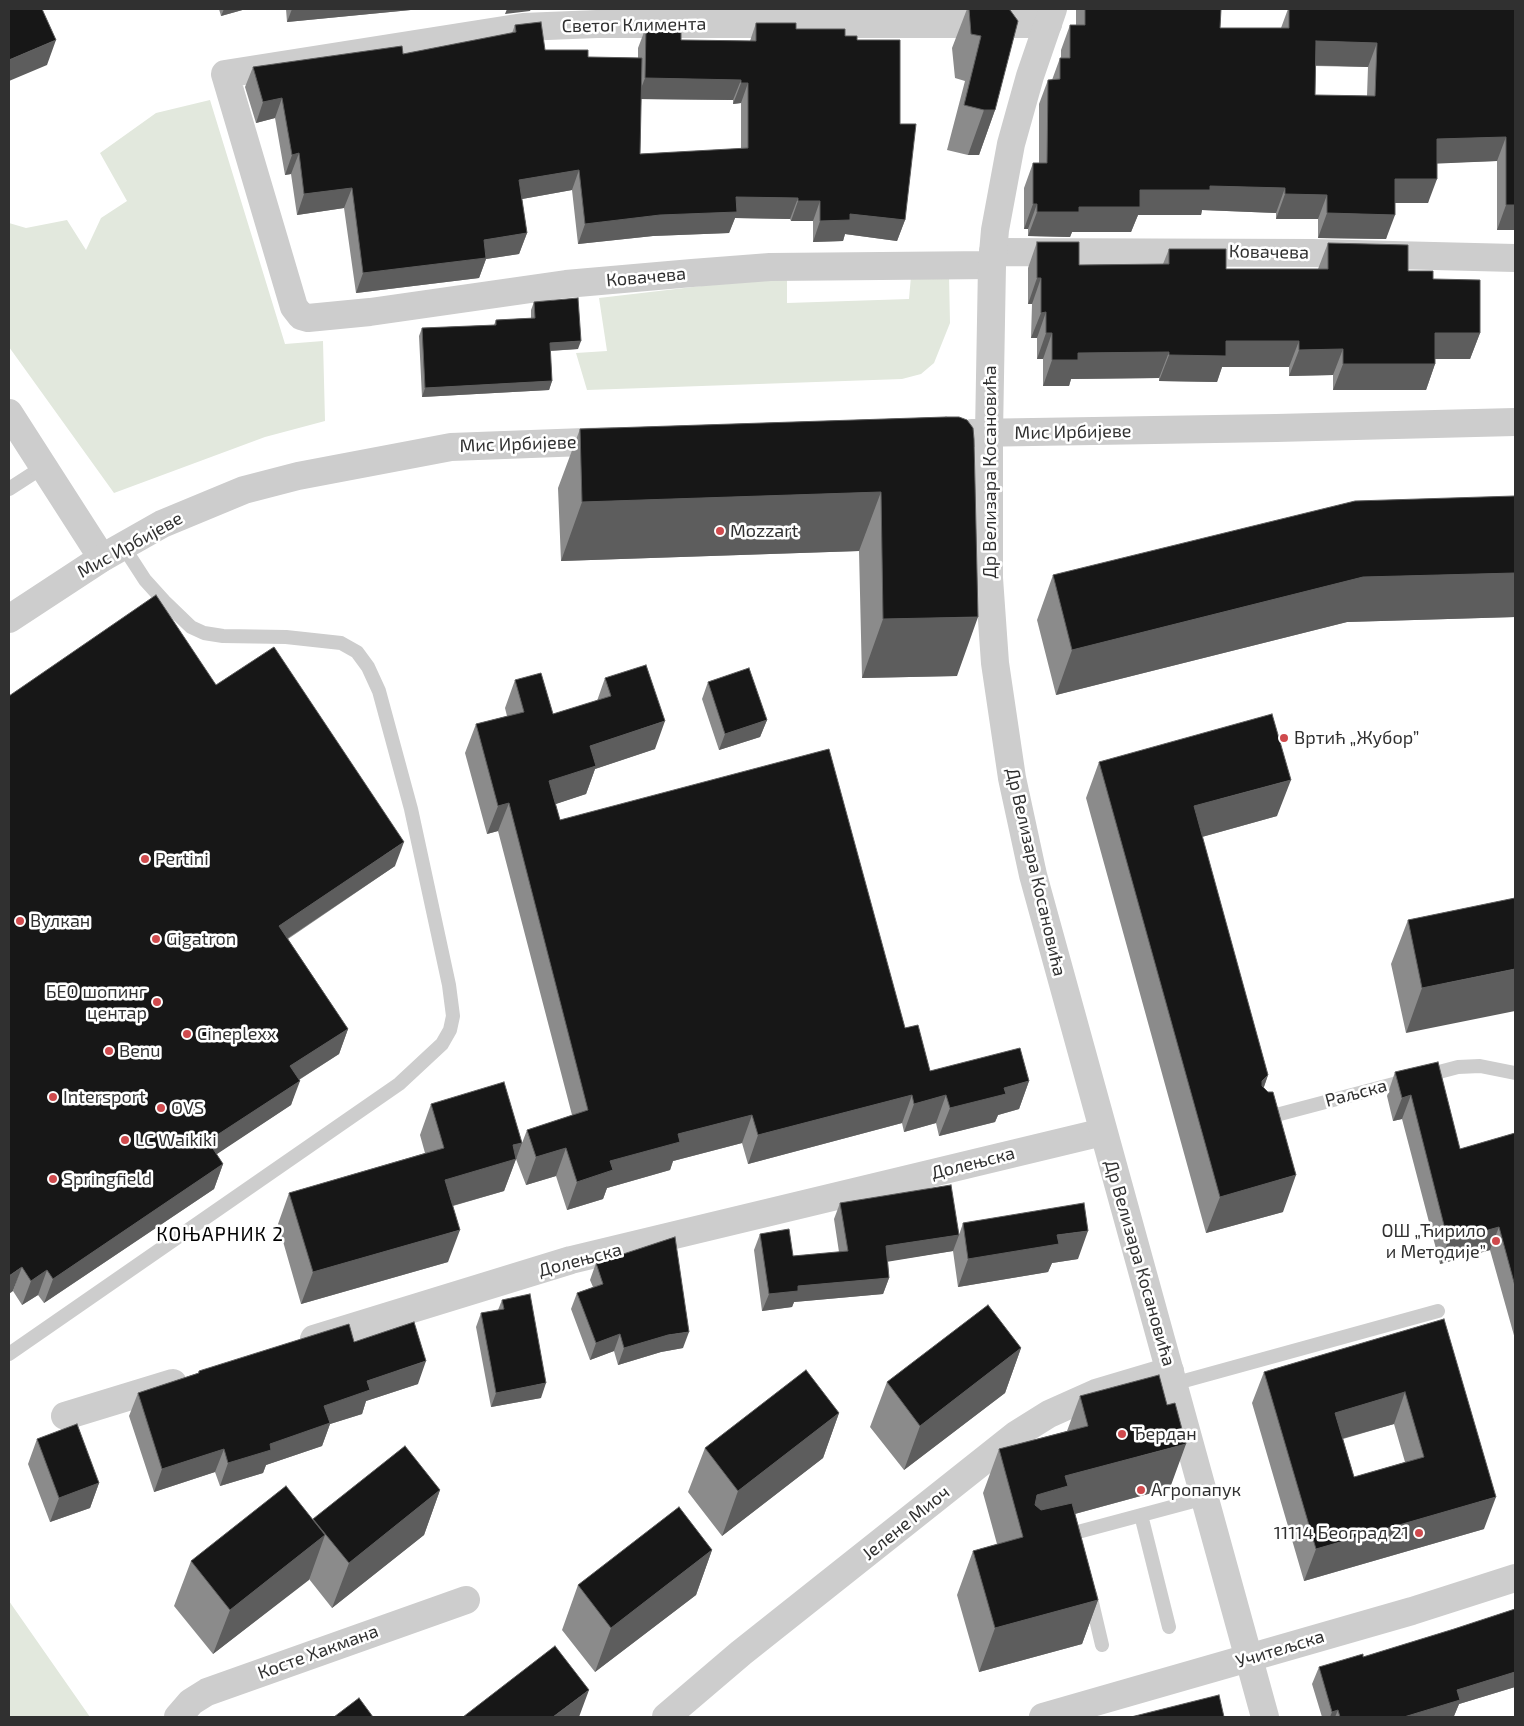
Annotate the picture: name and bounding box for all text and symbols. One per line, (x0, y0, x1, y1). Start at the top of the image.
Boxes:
street label: Светог Климента (561, 13, 707, 37)
street label: Ковачева (1229, 241, 1309, 263)
street label: Ковачева (605, 263, 687, 291)
street label: Др Велизара Косановића (979, 365, 1001, 579)
street label: Мис Ирбијеве (1014, 420, 1132, 444)
street label: Мис Ирбијеве (459, 431, 577, 457)
street label: Мис Ирбијеве (74, 507, 186, 583)
place label: Mozzart (730, 520, 798, 542)
marker: Mozzart (714, 525, 726, 537)
place label: Вртић „Жубор” (1294, 727, 1419, 749)
marker: Вртић „Жубор” (1278, 732, 1290, 744)
street label: Др Велизара Косановића (1001, 766, 1071, 978)
place label: Pertini (155, 848, 209, 870)
marker: Pertini (139, 853, 151, 865)
place label: Вулкан (30, 910, 90, 932)
marker: Вулкан (14, 915, 26, 927)
place label: Gigatron (166, 928, 236, 950)
marker: Gigatron (150, 933, 162, 945)
place label: БЕО шопинг центар (46, 981, 147, 1024)
marker: БЕО шопинг центар (151, 996, 163, 1008)
place label: Cineplexx (197, 1023, 276, 1045)
marker: Cineplexx (181, 1028, 193, 1040)
place label: Benu (119, 1040, 161, 1062)
marker: Benu (103, 1045, 115, 1057)
street label: Раљска (1323, 1074, 1389, 1112)
place label: Intersport (63, 1086, 146, 1108)
marker: Intersport (47, 1091, 59, 1103)
place label: OVS (171, 1097, 204, 1119)
marker: OVS (155, 1102, 167, 1114)
place label: LC Waikiki (135, 1129, 217, 1151)
marker: LC Waikiki (119, 1134, 131, 1146)
street label: Долењска (929, 1142, 1017, 1184)
street label: Др Велизара Косановића (1100, 1157, 1180, 1369)
place label: Springfield (63, 1168, 152, 1190)
marker: Springfield (47, 1173, 59, 1185)
place label: ОШ „Ћирило и Методије” (1381, 1220, 1486, 1262)
district label: КОЊАРНИК 2 (155, 1224, 285, 1246)
marker: ОШ „Ћирило и Методије” (1490, 1235, 1502, 1247)
street label: Долењска (536, 1239, 624, 1281)
place label: Ђердан (1132, 1423, 1197, 1445)
marker: Ђердан (1116, 1428, 1128, 1440)
place label: Агропапук (1151, 1479, 1241, 1501)
street label: Јелене Миоч (858, 1481, 954, 1565)
marker: Агропапук (1135, 1484, 1147, 1496)
place label: 11114 Београд 21 (1274, 1522, 1409, 1544)
marker: 11114 Београд 21 (1413, 1527, 1425, 1539)
street label: Косте Хакмана (255, 1620, 381, 1684)
street label: Учитељска (1233, 1625, 1327, 1673)

